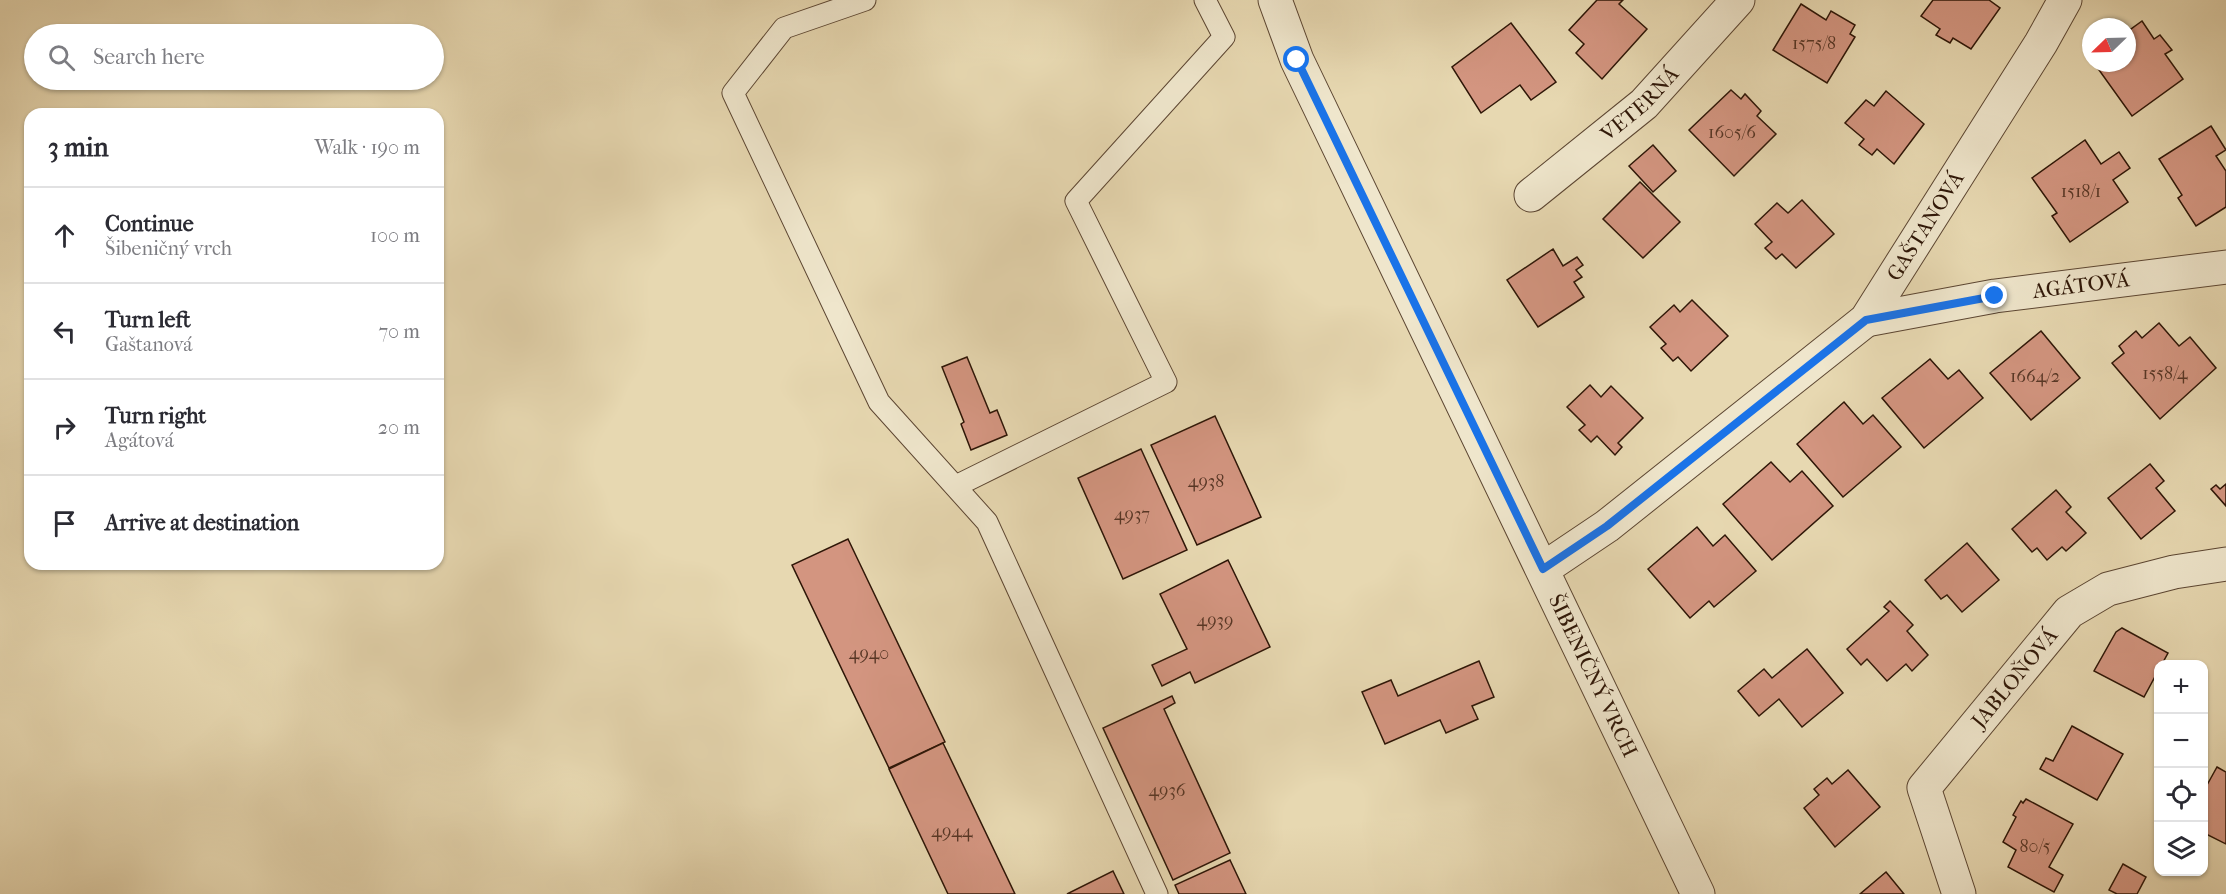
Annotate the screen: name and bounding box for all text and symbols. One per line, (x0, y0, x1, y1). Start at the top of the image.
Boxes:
north arrow (2082, 18, 2136, 72)
search box (24, 24, 444, 90)
house number: 1575/8 (1792, 33, 1836, 54)
icon: search (45, 41, 78, 74)
text: Search here (93, 44, 205, 70)
route start (1283, 46, 1309, 72)
street label: VETERNÁ (1595, 62, 1684, 147)
house number: 1605/6 (1708, 122, 1756, 143)
text: 3 min (48, 132, 109, 163)
text: Walk · 190 m (314, 136, 420, 159)
street label: GAŠTANOVÁ (1882, 167, 1969, 285)
house number: 1518/1 (2061, 181, 2101, 202)
text: Continue (105, 211, 194, 237)
icon: ahead (48, 219, 81, 252)
text: 100 m (370, 224, 420, 247)
text: Šibeničný vrch (105, 237, 232, 260)
street label: AGÁTOVÁ (2030, 267, 2131, 303)
route end (1981, 282, 2007, 308)
text: Turn left (105, 307, 191, 333)
icon: left (48, 315, 81, 348)
text: 70 m (378, 320, 420, 343)
text: Gaštanová (105, 333, 193, 356)
house number: 1558/4 (2142, 363, 2188, 384)
house number: 1664/2 (2010, 366, 2060, 387)
text: Turn right (105, 403, 206, 429)
icon: right (48, 411, 81, 444)
text: 20 m (378, 416, 420, 439)
text: Agátová (105, 429, 174, 452)
house number: 4938 (1188, 471, 1224, 492)
house number: 4937 (1114, 504, 1150, 525)
icon: arrive (48, 507, 81, 540)
text: Arrive at destination (105, 510, 299, 536)
street label: ŠIBENIČNÝ VRCH (1544, 590, 1642, 761)
house number: 4939 (1197, 610, 1233, 631)
street label: JABLOŇOVÁ (1965, 623, 2063, 734)
house number: 4940 (849, 643, 889, 664)
map controls (2154, 660, 2208, 876)
button: + (2154, 660, 2208, 714)
button: − (2154, 714, 2208, 768)
button: locate (2154, 768, 2208, 822)
house number: 4936 (1148, 780, 1186, 801)
house number: 4944 (931, 821, 973, 842)
button: layers (2154, 822, 2208, 876)
house number: 80/5 (2019, 836, 2051, 857)

